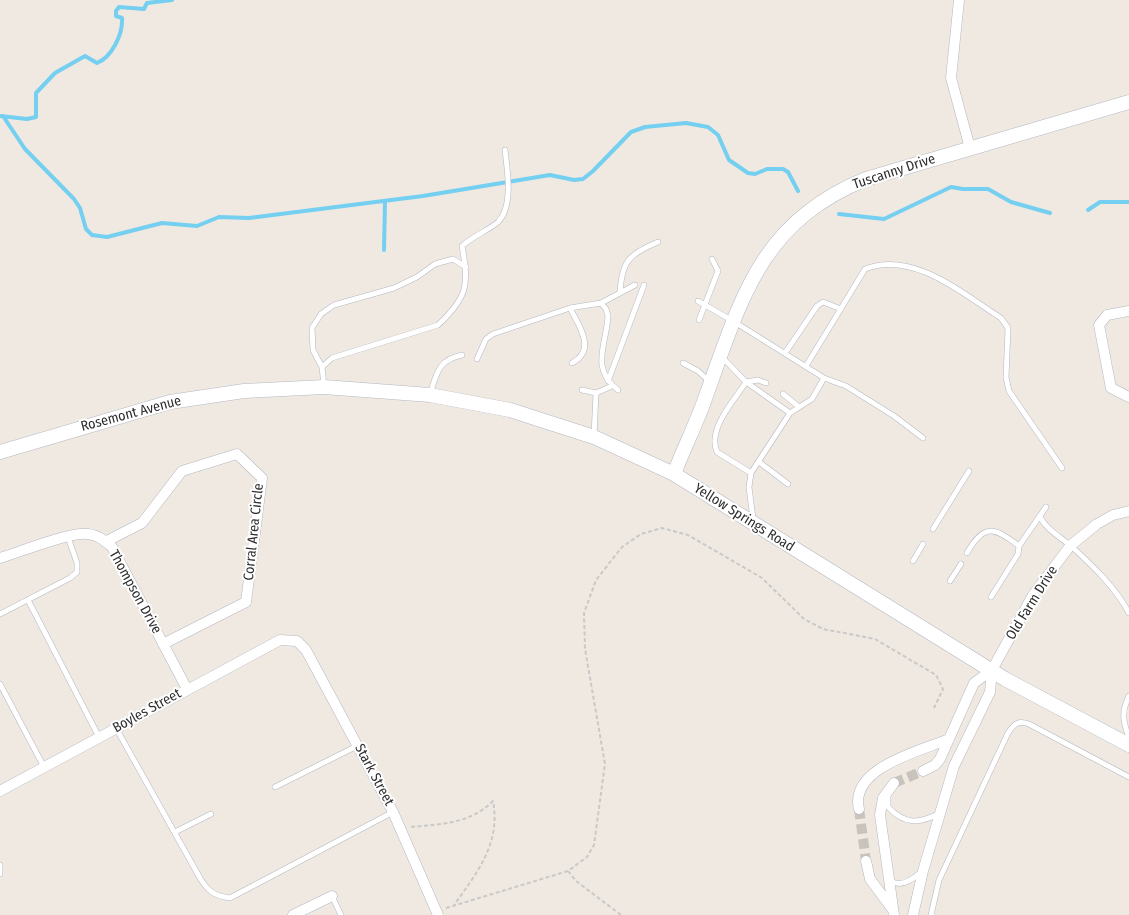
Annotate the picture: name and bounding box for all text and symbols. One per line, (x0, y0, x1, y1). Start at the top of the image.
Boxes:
street label: Tuscanny Drive (851, 151, 937, 193)
street label: Rosemont Avenue (79, 393, 183, 435)
street label: Yellow Springs Road (691, 480, 797, 556)
street label: Corral Area Circle (241, 483, 267, 581)
street label: Thompson Drive (105, 547, 165, 637)
street label: Old Farm Drive (1003, 563, 1061, 643)
street label: Boyles Street (110, 685, 184, 737)
street label: Stark Street (351, 741, 397, 809)

